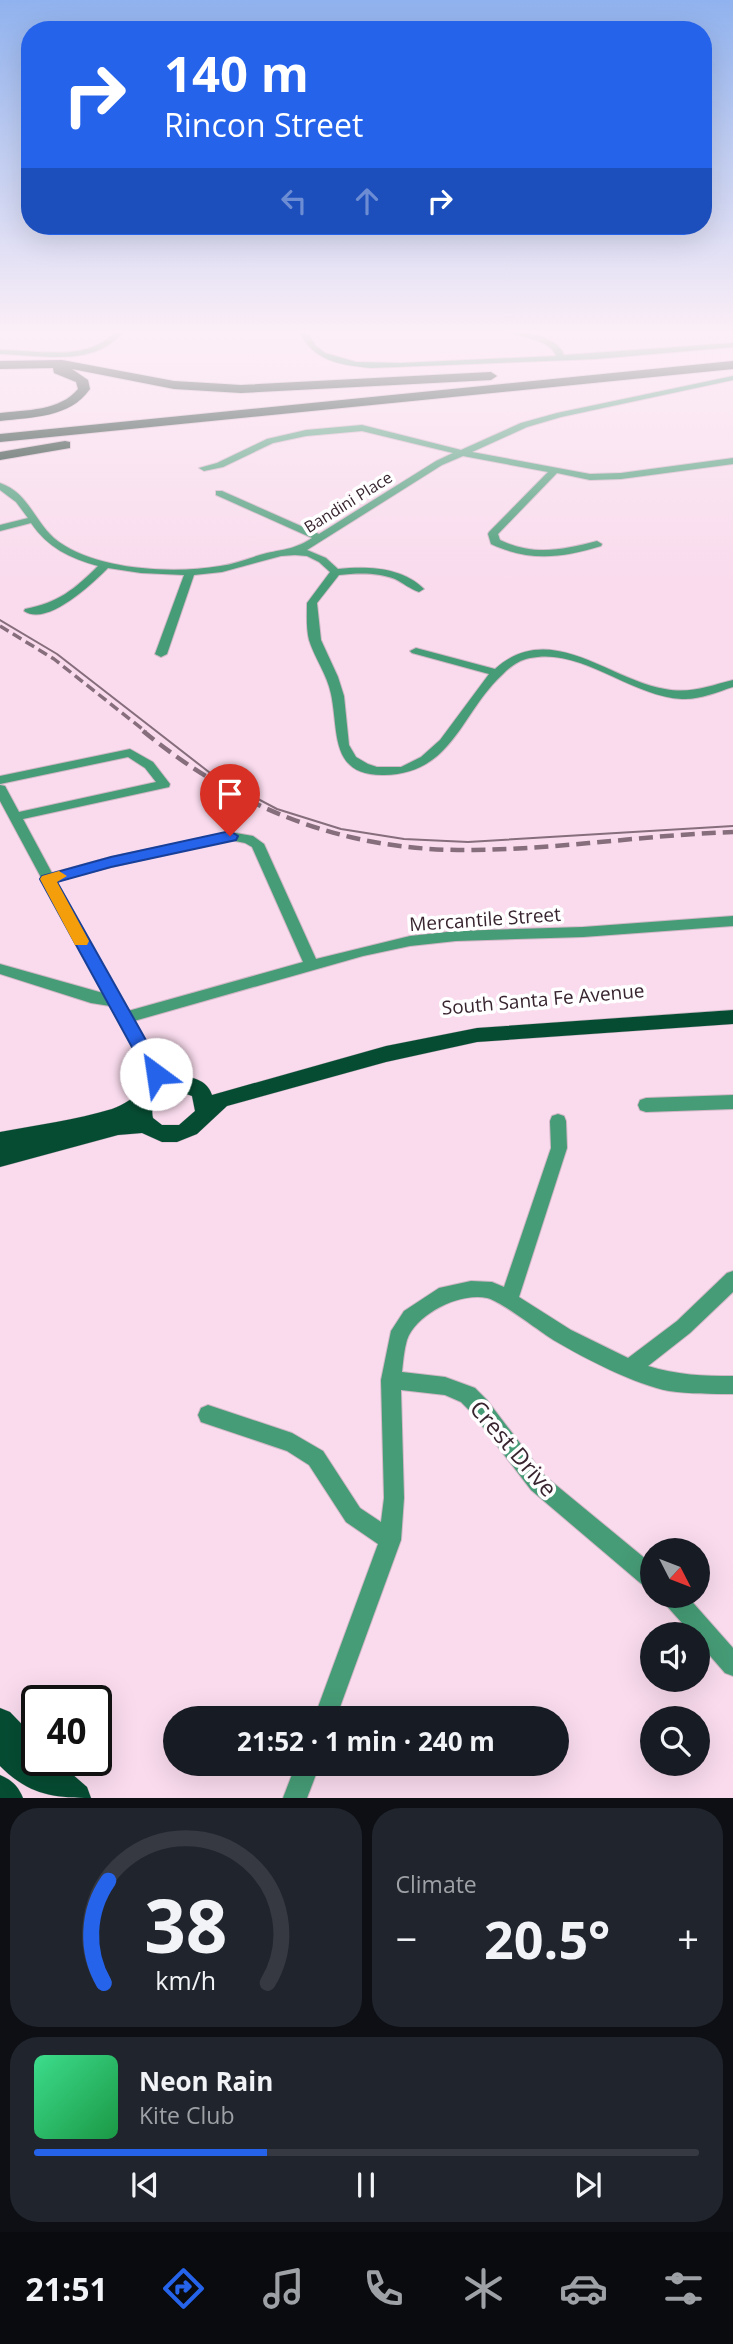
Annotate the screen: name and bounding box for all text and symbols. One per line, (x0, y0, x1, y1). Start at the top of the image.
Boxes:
text: 140 m (164, 40, 309, 106)
icon: right (49, 49, 140, 140)
text: Rincon Street (164, 103, 363, 146)
icon: left (275, 182, 313, 220)
icon: ahead (348, 182, 386, 220)
icon: right (421, 182, 459, 220)
street label: Bandini Place (300, 466, 396, 538)
pin (200, 764, 260, 836)
icon: arrive (211, 775, 249, 813)
street label: Mercantile Street (408, 901, 562, 937)
street label: South Santa Fe Avenue (441, 977, 645, 1021)
position arrow (119, 1037, 193, 1111)
street label: Crest Drive (463, 1393, 565, 1503)
north arrow (640, 1538, 710, 1608)
map controls (640, 1538, 710, 1776)
button: sound (640, 1622, 710, 1692)
speed limit sign: 40 (21, 1685, 112, 1776)
button: search (640, 1706, 710, 1776)
text: 21:52 · 1 min · 240 m (237, 1723, 495, 1759)
text: Climate (396, 1868, 477, 1900)
text: 38 (144, 1876, 227, 1975)
text: 20.5° (484, 1903, 610, 1974)
text: − (396, 1912, 417, 1964)
text: + (677, 1912, 699, 1964)
text: km/h (155, 1963, 216, 1997)
text: Neon Rain (139, 2063, 273, 2099)
text: Kite Club (139, 2099, 234, 2131)
icon: previous (126, 2166, 164, 2204)
icon: pause (347, 2166, 385, 2204)
icon: next (569, 2166, 607, 2204)
icon: directions (159, 2264, 208, 2313)
icon: music (259, 2264, 308, 2313)
icon: phone (359, 2264, 408, 2313)
icon: climate (459, 2264, 508, 2313)
icon: car (559, 2264, 608, 2313)
icon: filters (659, 2264, 708, 2313)
text: 21:51 (25, 2267, 108, 2310)

